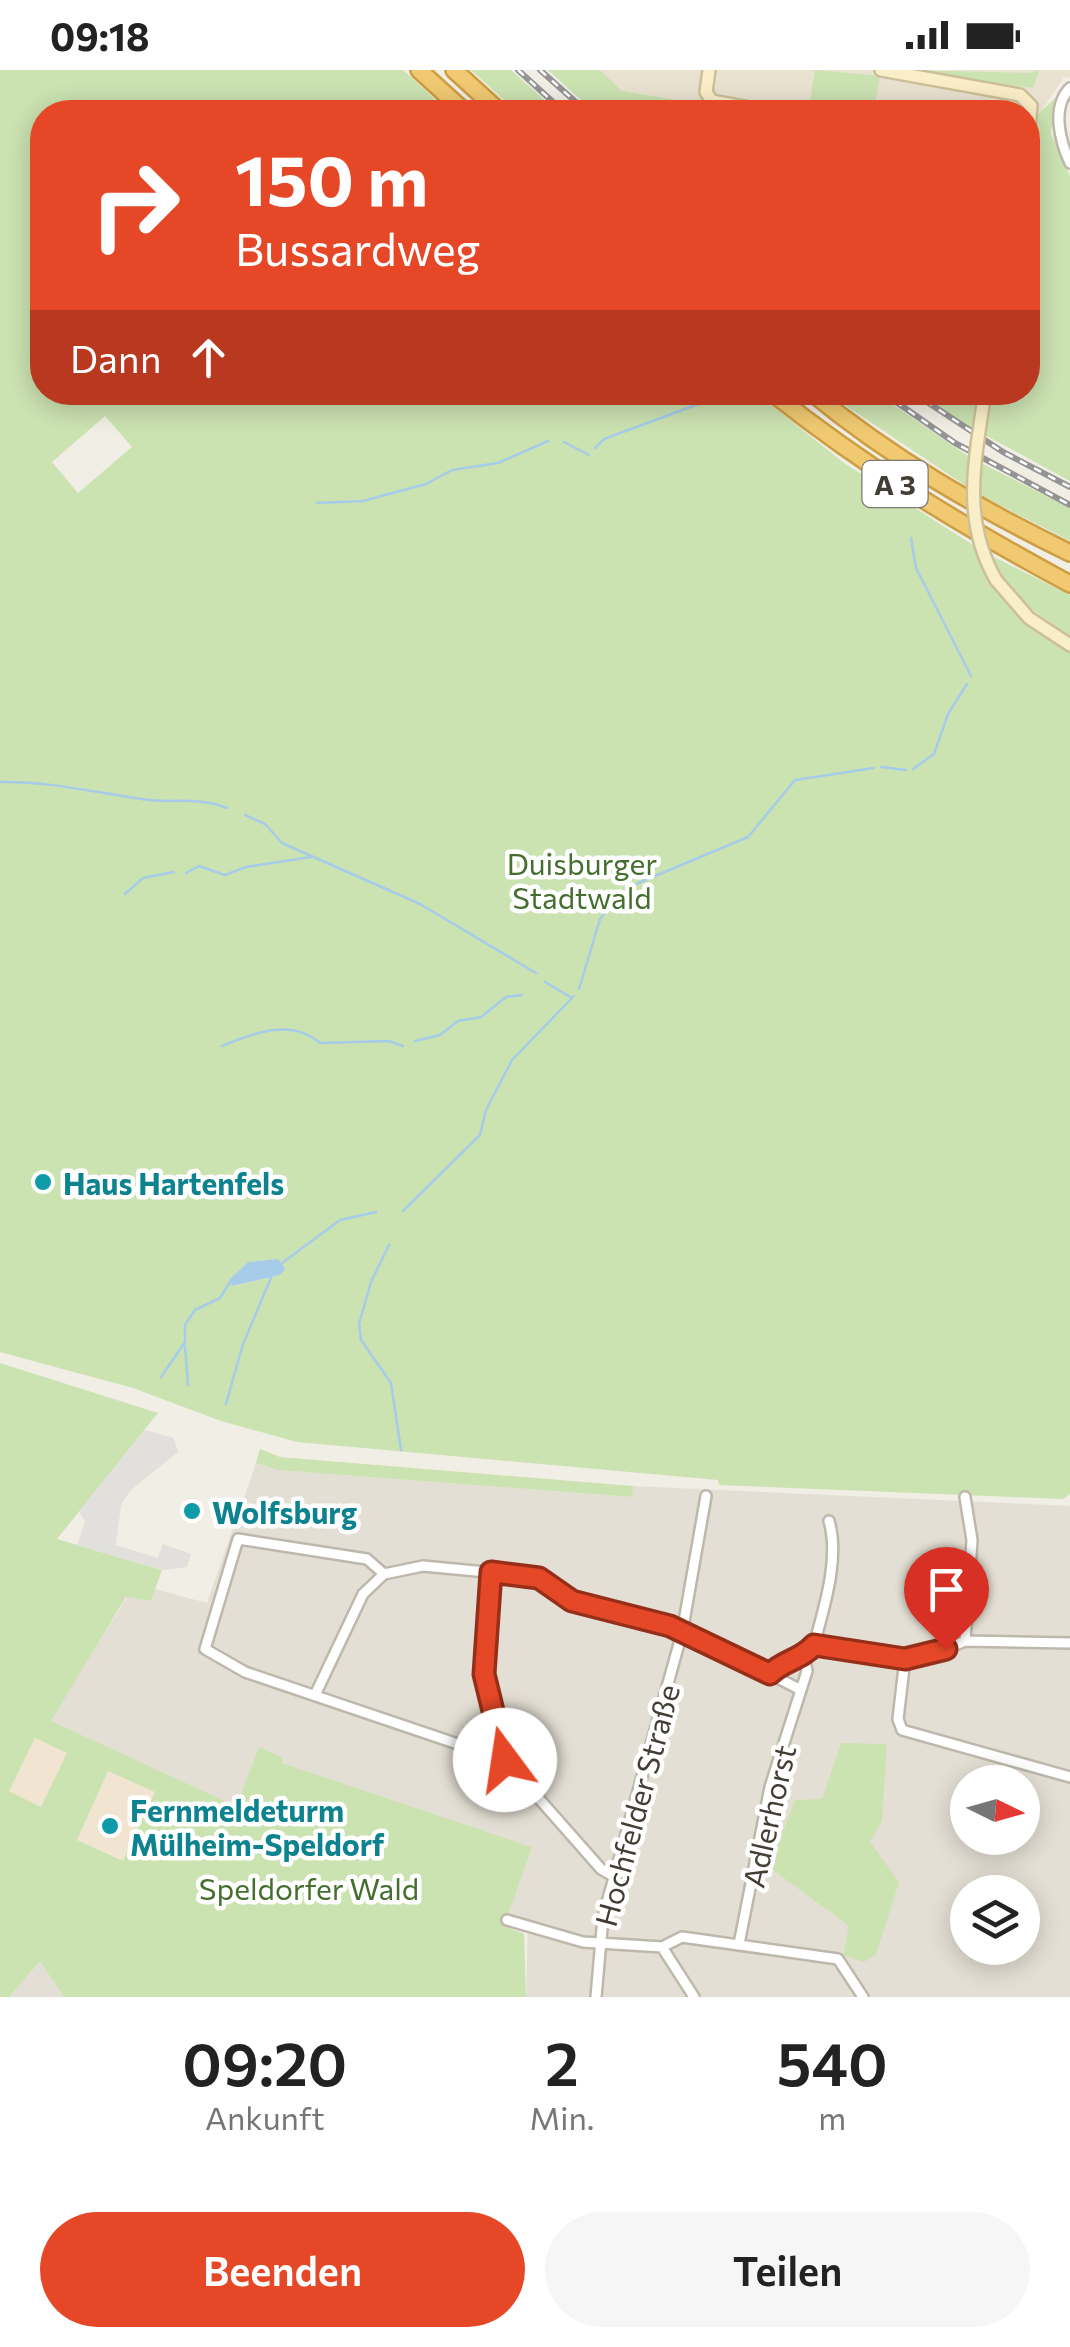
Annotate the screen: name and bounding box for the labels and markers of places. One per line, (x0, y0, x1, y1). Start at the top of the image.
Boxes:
place label: Haus Hartenfels (63, 1164, 284, 1201)
marker: Haus Hartenfels (32, 1171, 54, 1193)
place label: Wolfsburg (212, 1493, 357, 1530)
marker: Wolfsburg (181, 1500, 203, 1522)
pin (904, 1547, 989, 1650)
place label: Fernmeldeturm Mülheim-Speldorf (130, 1791, 385, 1862)
marker: Fernmeldeturm Mülheim-Speldorf (99, 1815, 121, 1837)

